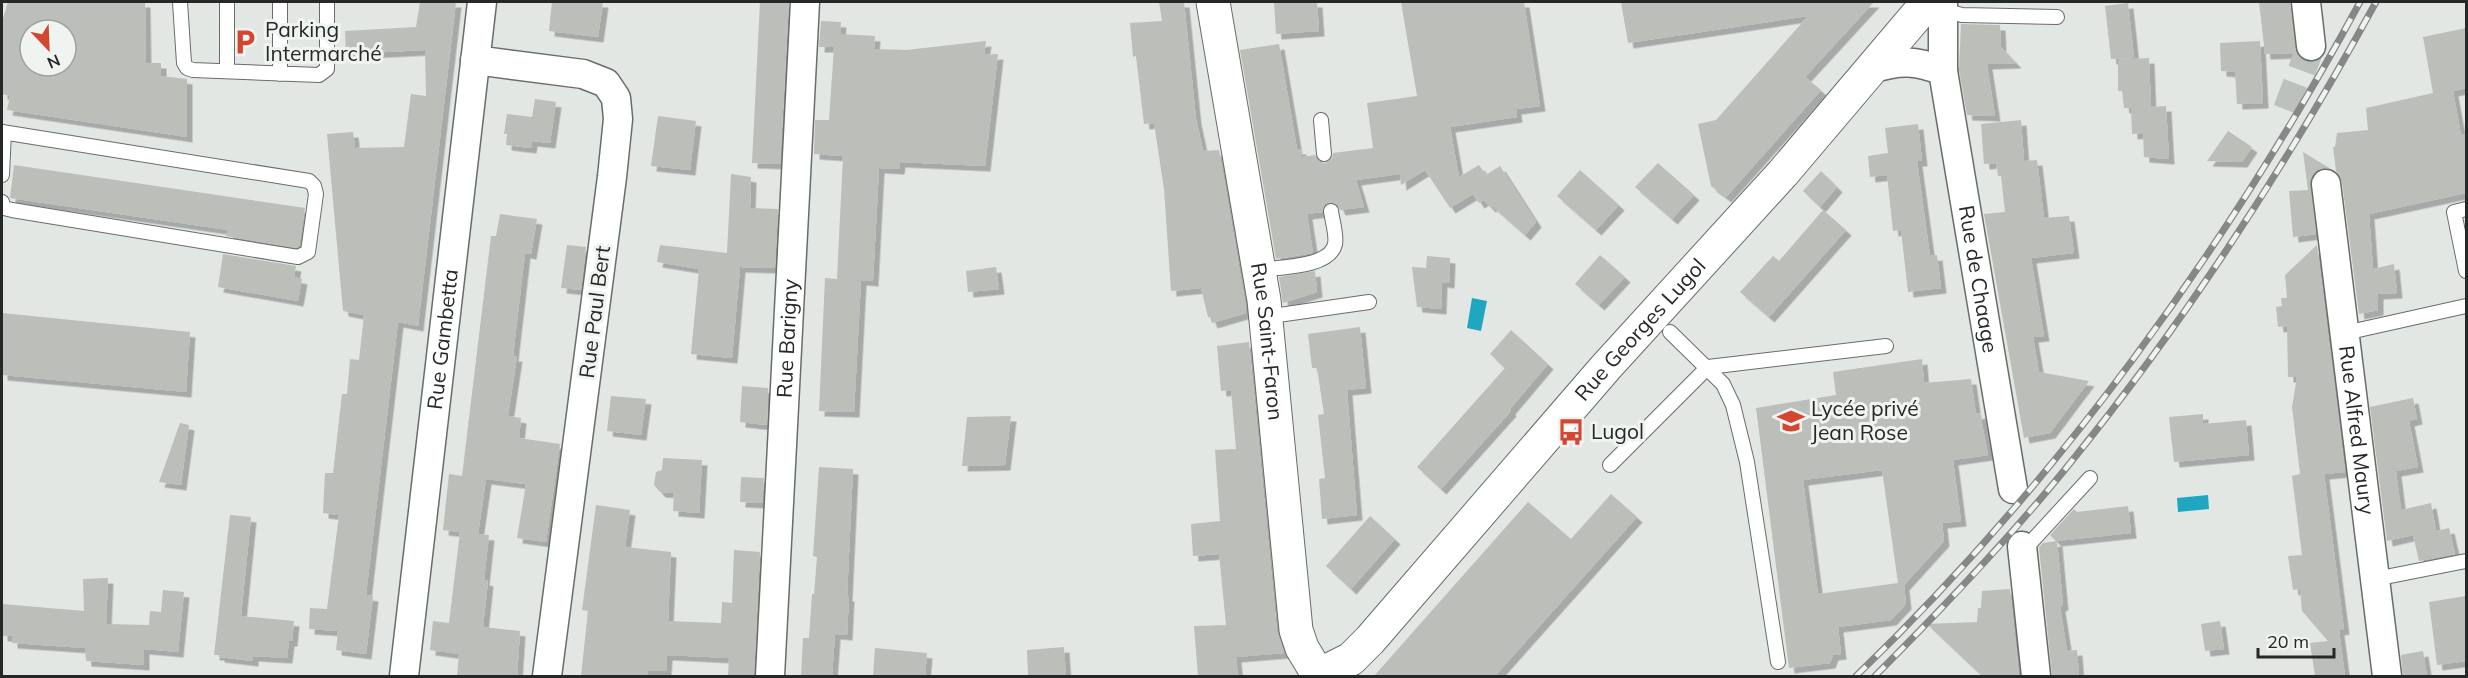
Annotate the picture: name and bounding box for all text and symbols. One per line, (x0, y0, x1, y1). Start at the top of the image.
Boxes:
place label: Parking Intermarché (265, 16, 382, 66)
north arrow (18, 18, 78, 78)
parking icon: Parking Intermarché (230, 27, 260, 57)
text: N (44, 50, 63, 73)
street label: Rue de Chaage (1954, 203, 2004, 355)
street label: Rue Paul Bert (573, 244, 615, 380)
street label: Rue Georges Lugol (1569, 253, 1711, 406)
street label: Rue Saint-Faron (1246, 261, 1290, 422)
street label: Rue Gambetta (421, 268, 463, 411)
street label: Rue Barigny (770, 278, 803, 399)
street label: Rue Alfred Maury (2334, 344, 2381, 516)
place label: Lycée privé Jean Rose (1811, 395, 1919, 445)
school or university icon: Lycée privé Jean Rose (1776, 406, 1806, 436)
bus stop icon: Lugol (1556, 417, 1586, 447)
place label: Lugol (1591, 418, 1644, 444)
scale bar (2258, 621, 2334, 659)
text: 20 m (2267, 630, 2309, 653)

